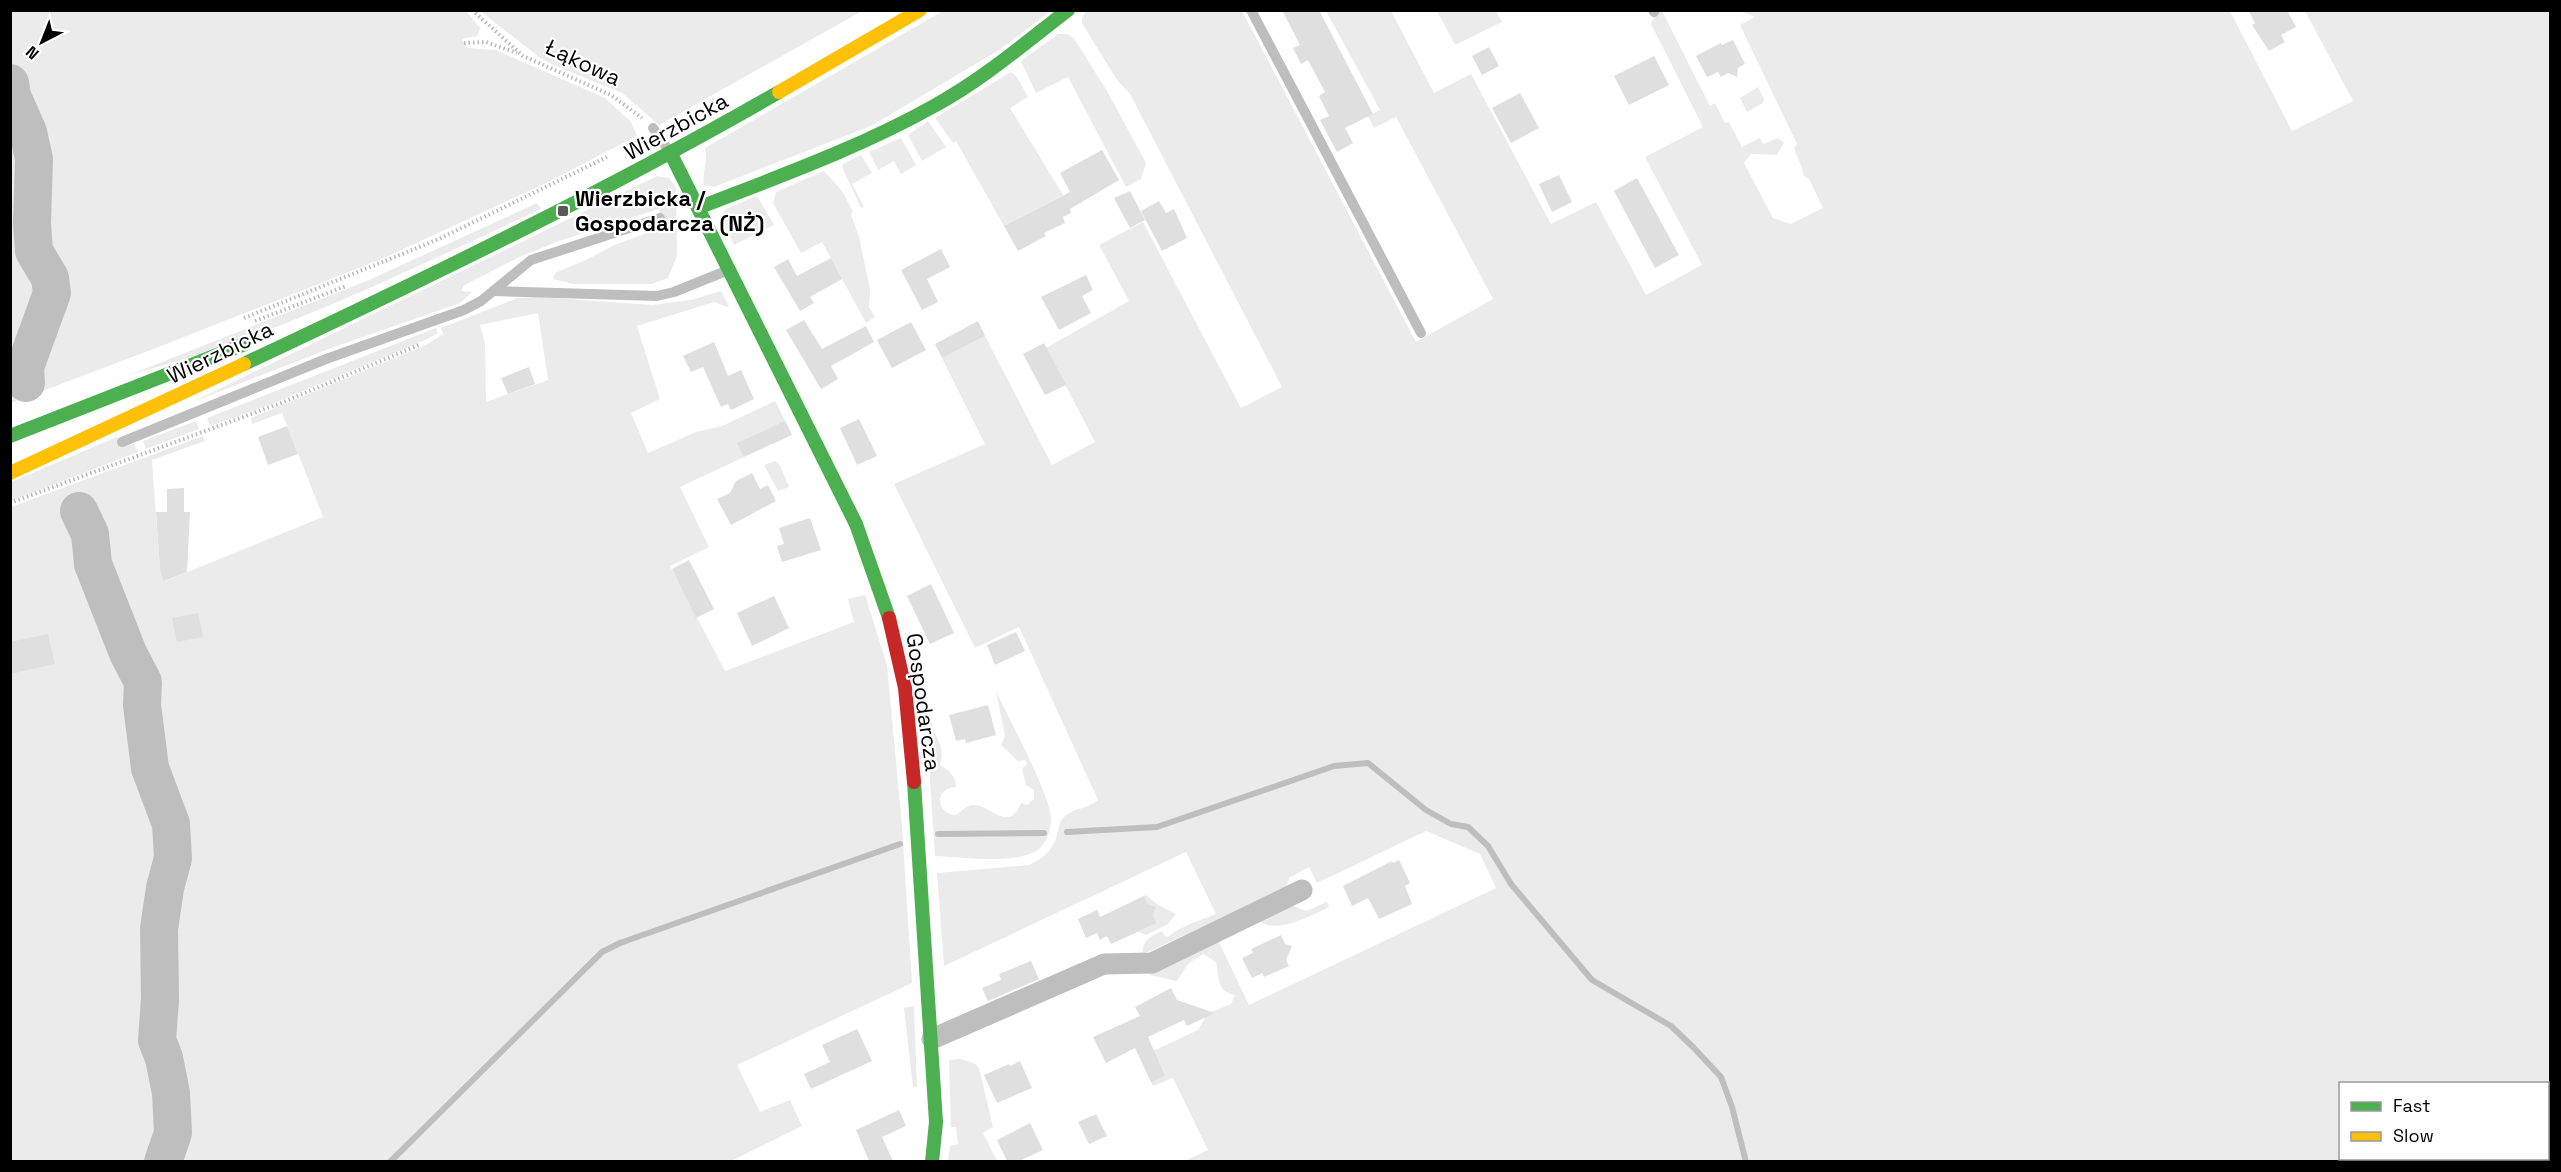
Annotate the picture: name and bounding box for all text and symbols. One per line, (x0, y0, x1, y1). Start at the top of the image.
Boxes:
north arrow (12, 12, 72, 72)
street label: Łąkowa (541, 32, 626, 92)
text: N (21, 41, 43, 64)
street label: Wierzbicka (619, 86, 733, 166)
place label: Wierzbicka / Gospodarcza (NŻ) (575, 184, 764, 237)
marker: Wierzbicka / Gospodarcza (NŻ) (556, 204, 570, 218)
street label: Wierzbicka (162, 314, 278, 390)
street label: Gospodarcza (900, 631, 948, 773)
legend (2339, 1082, 2549, 1160)
text: Fast (2393, 1094, 2430, 1117)
text: Slow (2393, 1124, 2434, 1147)

